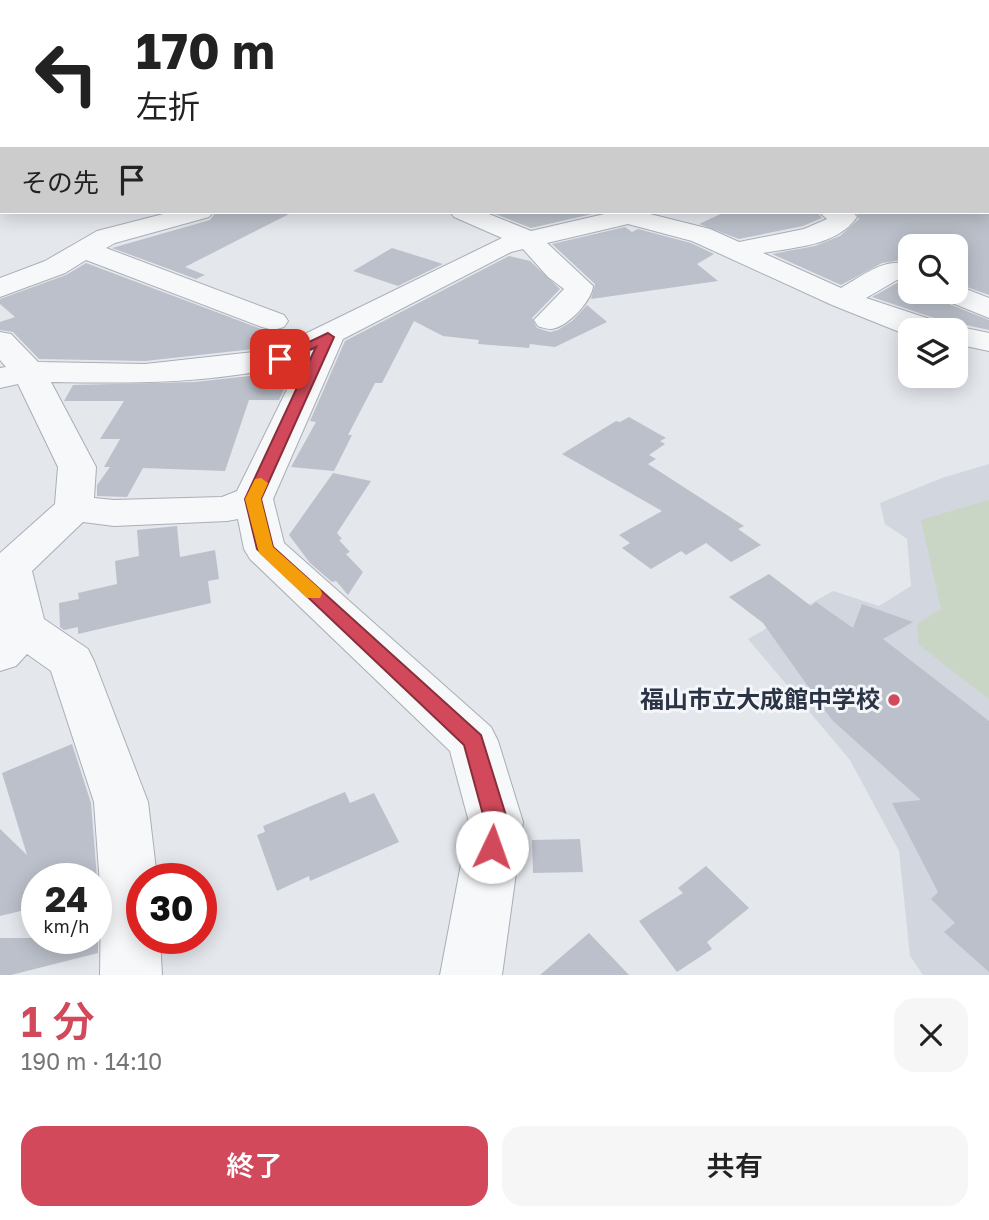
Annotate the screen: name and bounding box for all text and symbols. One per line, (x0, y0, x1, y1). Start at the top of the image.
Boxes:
text: 170 m (136, 21, 275, 80)
icon: left (21, 28, 112, 119)
text: 左折 (136, 87, 200, 125)
icon: arrive (113, 161, 151, 199)
text: その先 (21, 167, 99, 198)
map controls (898, 234, 968, 388)
button: search (898, 234, 968, 304)
button: layers (898, 318, 968, 388)
pin (250, 329, 310, 389)
icon: arrive (261, 340, 299, 378)
place label: 福山市立大成館中学校 (640, 684, 880, 713)
marker: 福山市立大成館中学校 (886, 692, 902, 708)
position arrow (455, 810, 529, 884)
speed limit sign: 30 (126, 863, 217, 954)
text: 24 (45, 878, 88, 920)
text: km/h (44, 915, 89, 937)
text: 1 分 (21, 996, 95, 1046)
button: close (894, 998, 968, 1072)
text: 190 m · 14:10 (21, 1047, 162, 1075)
button: 終了 (21, 1126, 488, 1206)
button: 共有 (502, 1126, 968, 1206)

